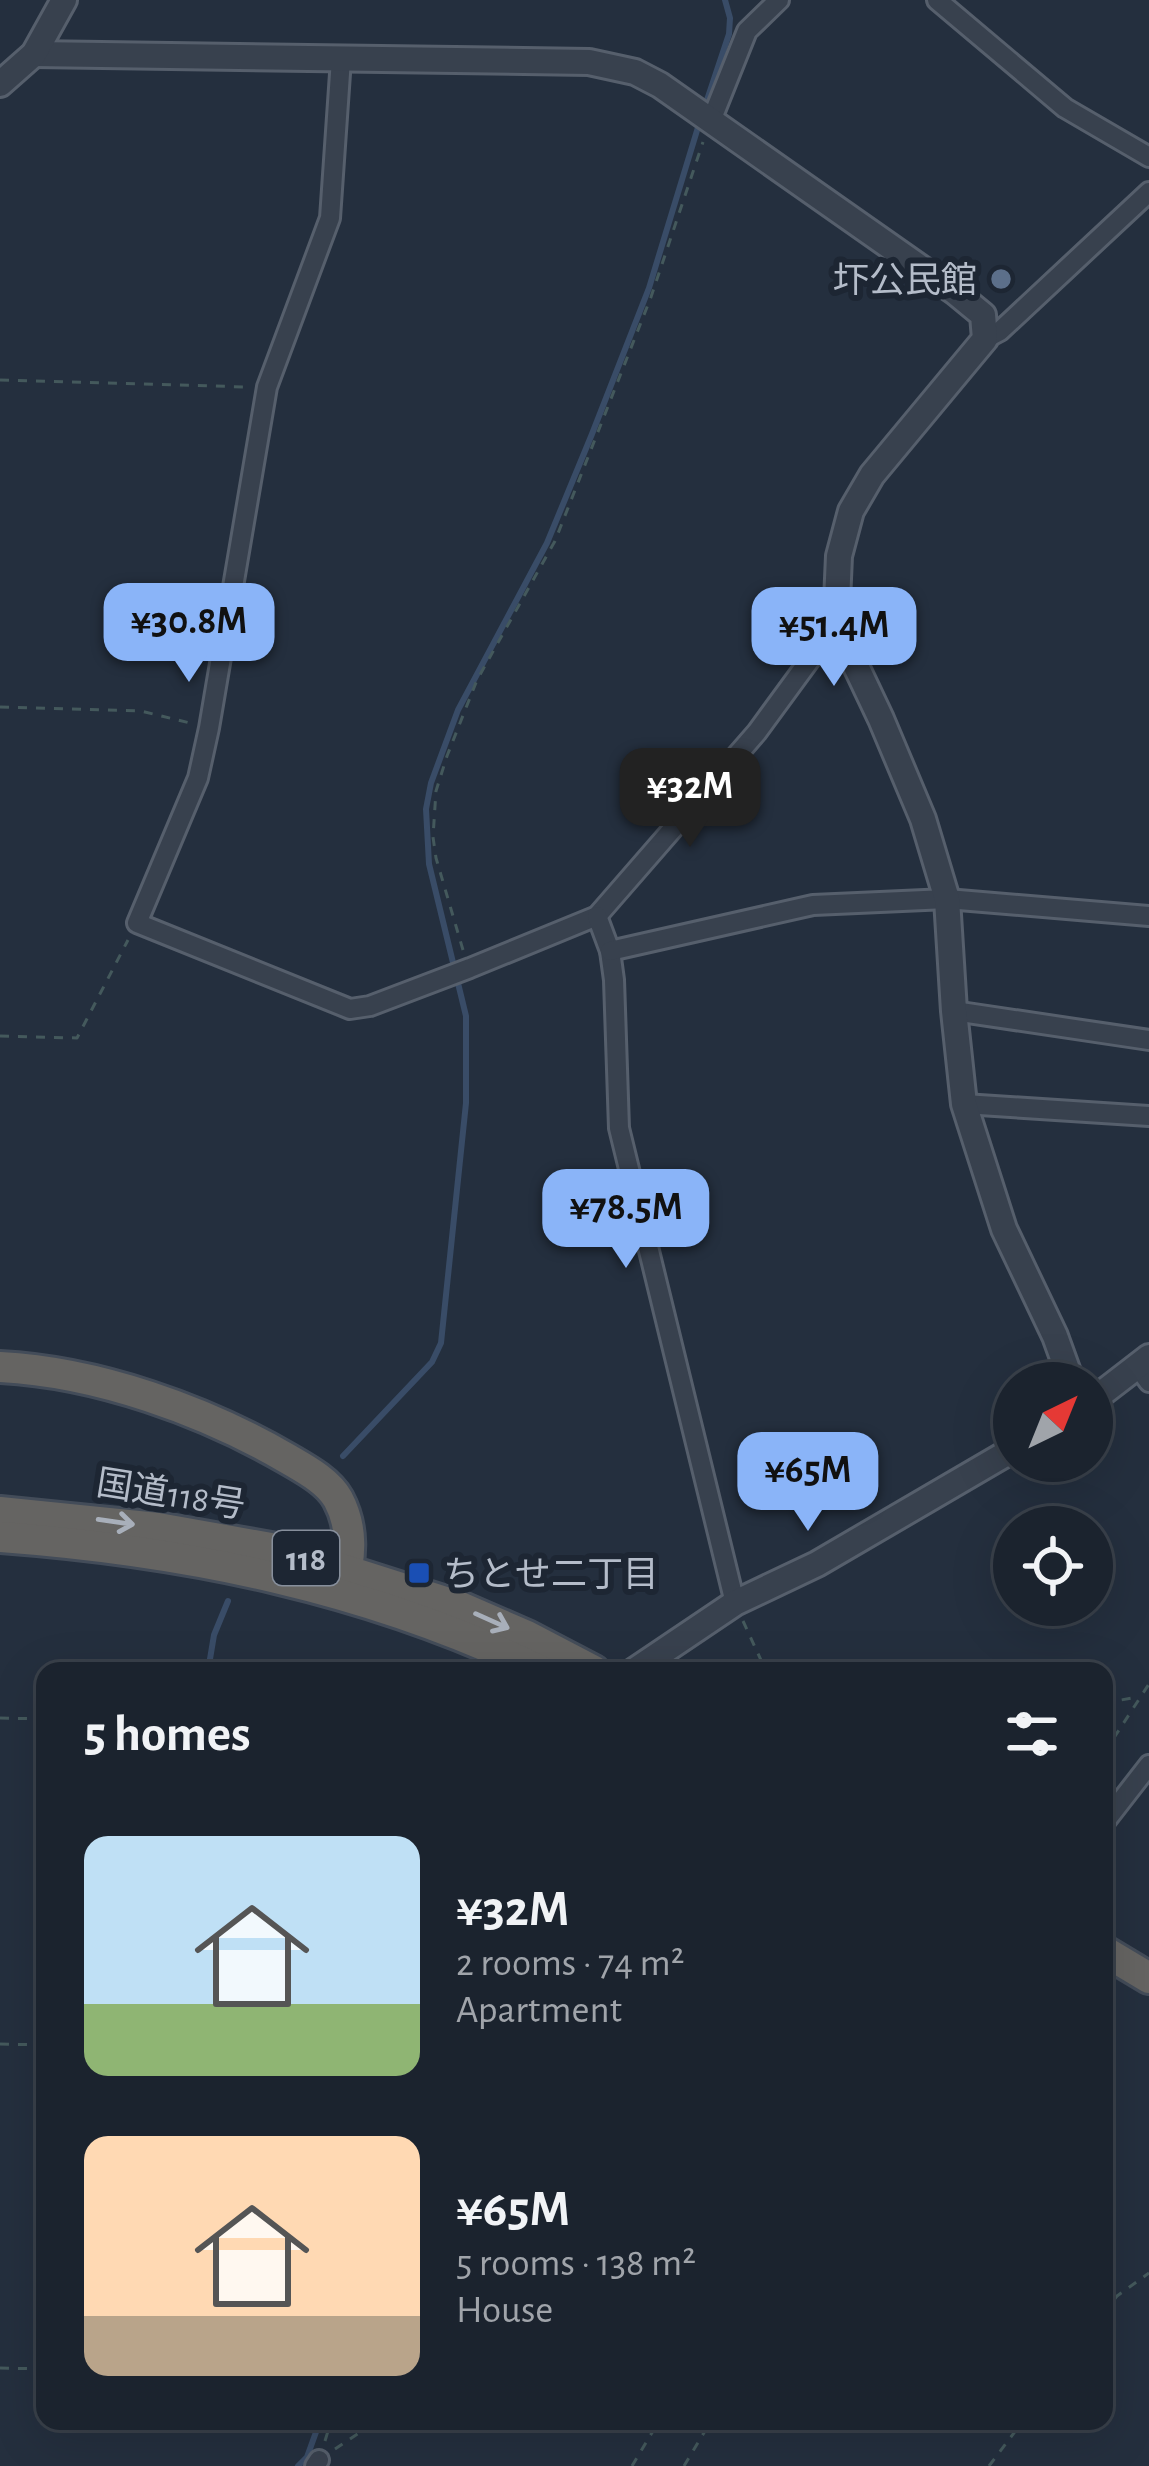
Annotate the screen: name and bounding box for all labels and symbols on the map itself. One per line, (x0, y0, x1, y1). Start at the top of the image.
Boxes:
place label: 圷公民館 (833, 261, 977, 299)
marker: 圷公民館 (988, 266, 1014, 292)
pin: ¥30.8M (91, 583, 287, 685)
pin: ¥51.4M (736, 587, 932, 689)
pin: ¥32M (619, 748, 761, 850)
pin: ¥78.5M (528, 1169, 724, 1271)
north arrow (993, 1362, 1113, 1482)
pin: ¥65M (737, 1432, 879, 1534)
street label: 国道118号 (94, 1464, 248, 1524)
one-way arrow (96, 1511, 135, 1534)
road number: 118 (273, 1531, 339, 1585)
place label: ちとせ二丁目 (443, 1557, 659, 1593)
marker: ちとせ二丁目 (406, 1560, 432, 1586)
one-way arrow (474, 1611, 510, 1633)

